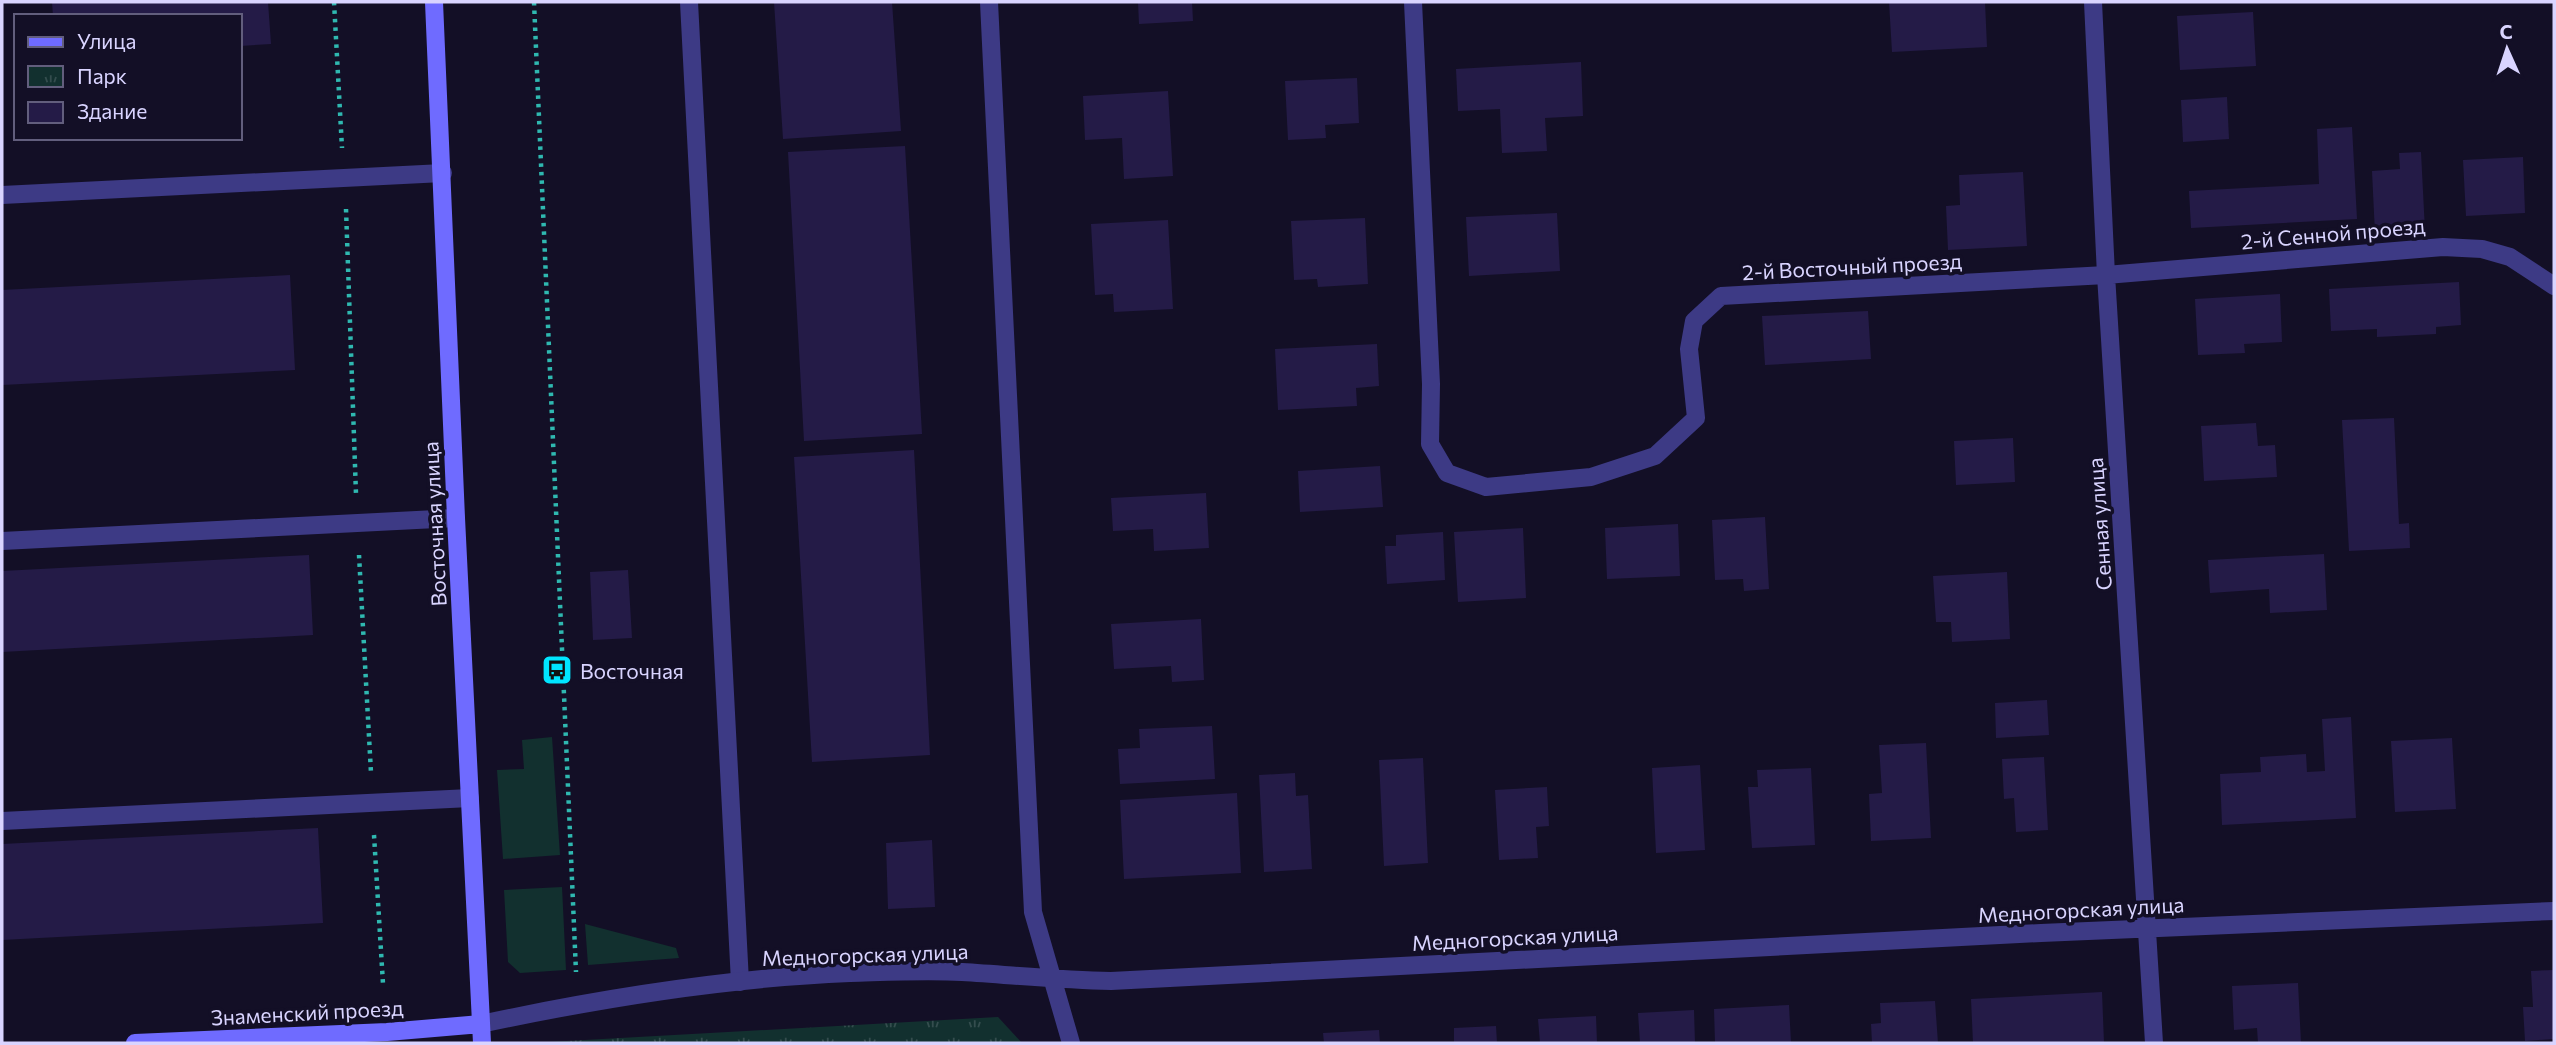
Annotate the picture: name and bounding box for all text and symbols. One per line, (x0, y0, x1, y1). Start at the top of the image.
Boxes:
legend (14, 14, 242, 140)
north arrow (2472, 14, 2542, 84)
text: С (2499, 20, 2513, 43)
text: Улица (77, 28, 136, 53)
text: Парк (77, 63, 127, 88)
text: Здание (77, 98, 147, 123)
street label: 2-й Сенной проезд (2240, 212, 2426, 254)
street label: 2-й Восточный проезд (1741, 248, 1963, 284)
street label: Восточная улица (417, 441, 451, 607)
street label: Сенная улица (2082, 457, 2116, 591)
bus stop icon: Восточная (540, 653, 574, 687)
place label: Восточная (580, 658, 684, 683)
street label: Медногорская улица (1977, 891, 2185, 927)
street label: Медногорская улица (1411, 919, 1619, 955)
street label: Медногорская улица (761, 938, 969, 970)
street label: Знаменский проезд (210, 994, 404, 1030)

